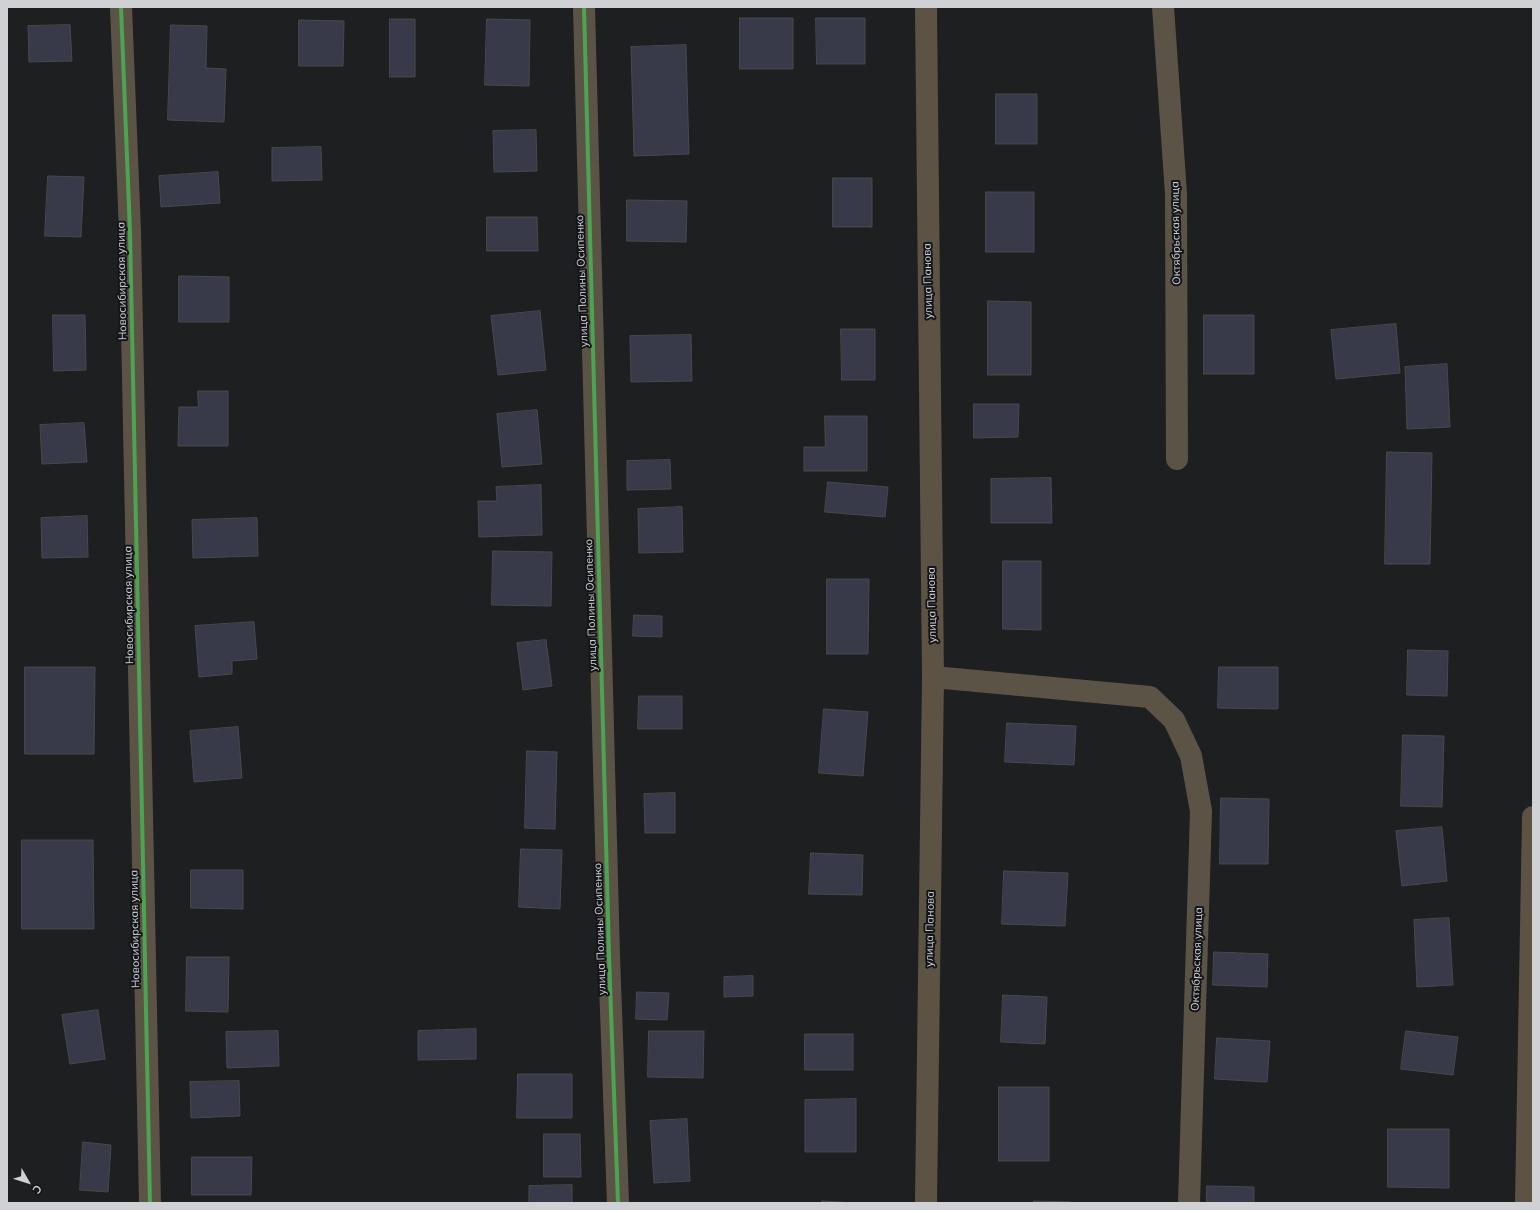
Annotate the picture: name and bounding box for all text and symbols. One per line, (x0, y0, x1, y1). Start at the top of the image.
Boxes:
street label: Октябрьская улица (1168, 181, 1184, 285)
street label: улица Полины Осипенко (573, 215, 591, 347)
street label: Новосибирская улица (114, 222, 130, 340)
street label: улица Панова (921, 243, 935, 319)
street label: улица Полины Осипенко (582, 539, 600, 671)
street label: Новосибирская улица (121, 546, 137, 664)
street label: улица Панова (925, 567, 939, 643)
street label: улица Полины Осипенко (591, 863, 609, 995)
street label: Новосибирская улица (127, 870, 143, 988)
street label: улица Панова (923, 891, 937, 967)
street label: Октябрьская улица (1189, 907, 1205, 1011)
north arrow (8, 1162, 48, 1202)
text: С (30, 1182, 45, 1197)

